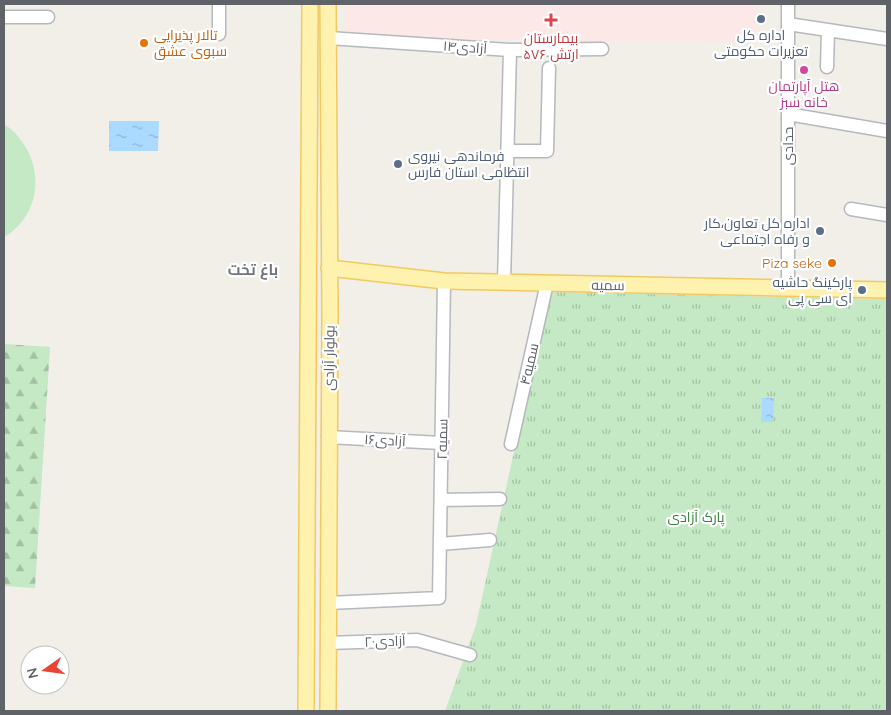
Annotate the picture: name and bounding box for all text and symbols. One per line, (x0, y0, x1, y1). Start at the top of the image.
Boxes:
marker: بیمارستان ۵۷۶ ارتش (544, 13, 558, 27)
marker: اداره کل تعزیرات حکومتی (755, 13, 767, 25)
place label: تالار پذیرایی سبوی عشق (154, 26, 227, 60)
place label: اداره کل تعزیرات حکومتی (714, 26, 808, 60)
place label: بیمارستان ۵۷۶ ارتش (523, 29, 579, 63)
street label: آزادی۱۴ (442, 36, 488, 58)
marker: تالار پذیرایی سبوی عشق (138, 37, 150, 49)
marker: هتل آپارتمان خانه سبز (798, 64, 810, 76)
place label: هتل آپارتمان خانه سبز (769, 77, 839, 111)
street label: حدادی (779, 127, 797, 165)
place label: فرماندهی نیروی انتظامی استان فارس (408, 147, 529, 181)
marker: فرماندهی نیروی انتظامی استان فارس (392, 158, 404, 170)
place label: اداره کل تعاون،کار و رفاه اجتماعی (703, 214, 810, 248)
marker: اداره کل تعاون،کار و رفاه اجتماعی (814, 225, 826, 237)
place label: Piza seke (762, 254, 822, 272)
marker: Piza seke (826, 257, 838, 269)
district label: باغ تخت (228, 260, 278, 280)
place label: پارکینگ حاشیه ای سی پی (773, 273, 852, 308)
street label: سمیه (591, 276, 625, 294)
marker: پارکینگ حاشیه ای سی پی (856, 284, 868, 296)
street label: بولوار آزادی (319, 325, 339, 391)
street label: سمیه۴ (515, 341, 543, 387)
street label: ۲سمیه (433, 419, 451, 459)
street label: آزادی۱۶ (364, 430, 406, 450)
park label: پارک آزادی (668, 508, 725, 527)
street label: آزادی۲۰ (364, 631, 406, 651)
north arrow (20, 645, 70, 695)
text: N (22, 666, 42, 680)

